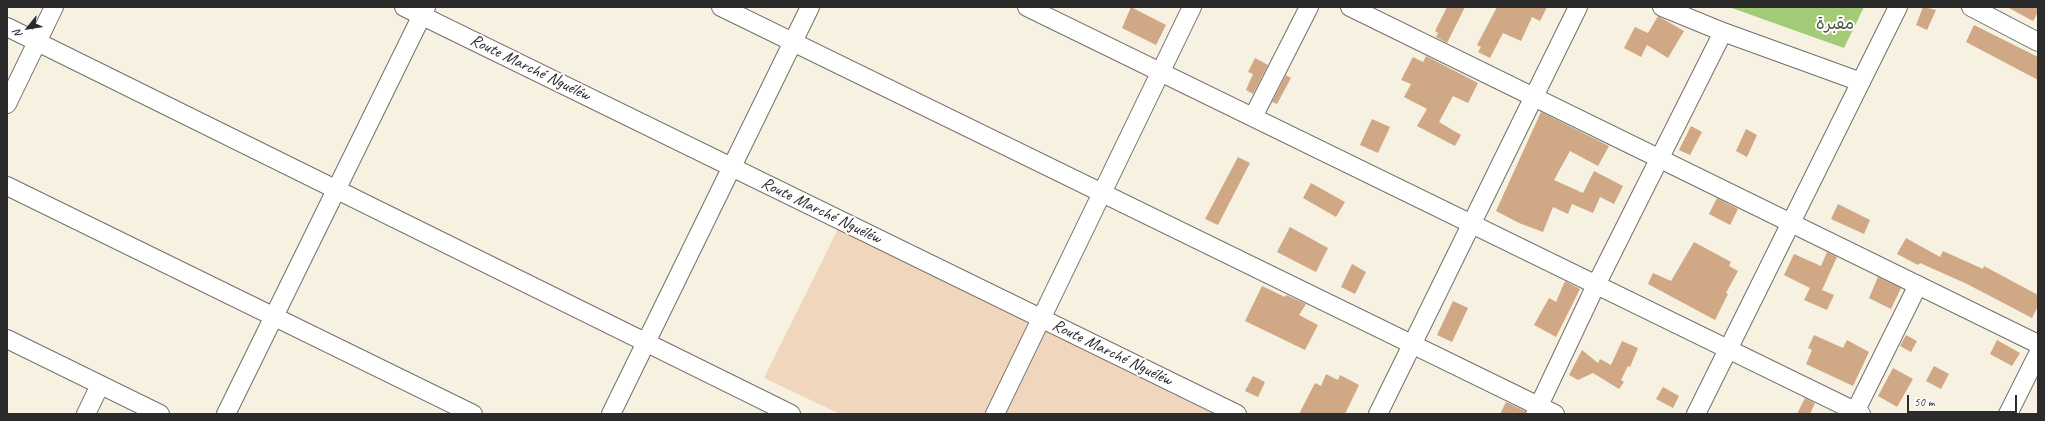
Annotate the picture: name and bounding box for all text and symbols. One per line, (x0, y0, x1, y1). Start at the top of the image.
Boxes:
north arrow (8, 8, 48, 48)
park label: مقبرة (1816, 15, 1854, 35)
text: N (10, 28, 25, 40)
street label: Route Marché Nguéléw (467, 30, 593, 106)
street label: Route Marché Nguéléw (758, 173, 884, 249)
street label: Route Marché Nguéléw (1049, 315, 1175, 391)
scale bar (1909, 387, 2019, 413)
text: 50 m (1914, 394, 1934, 410)

